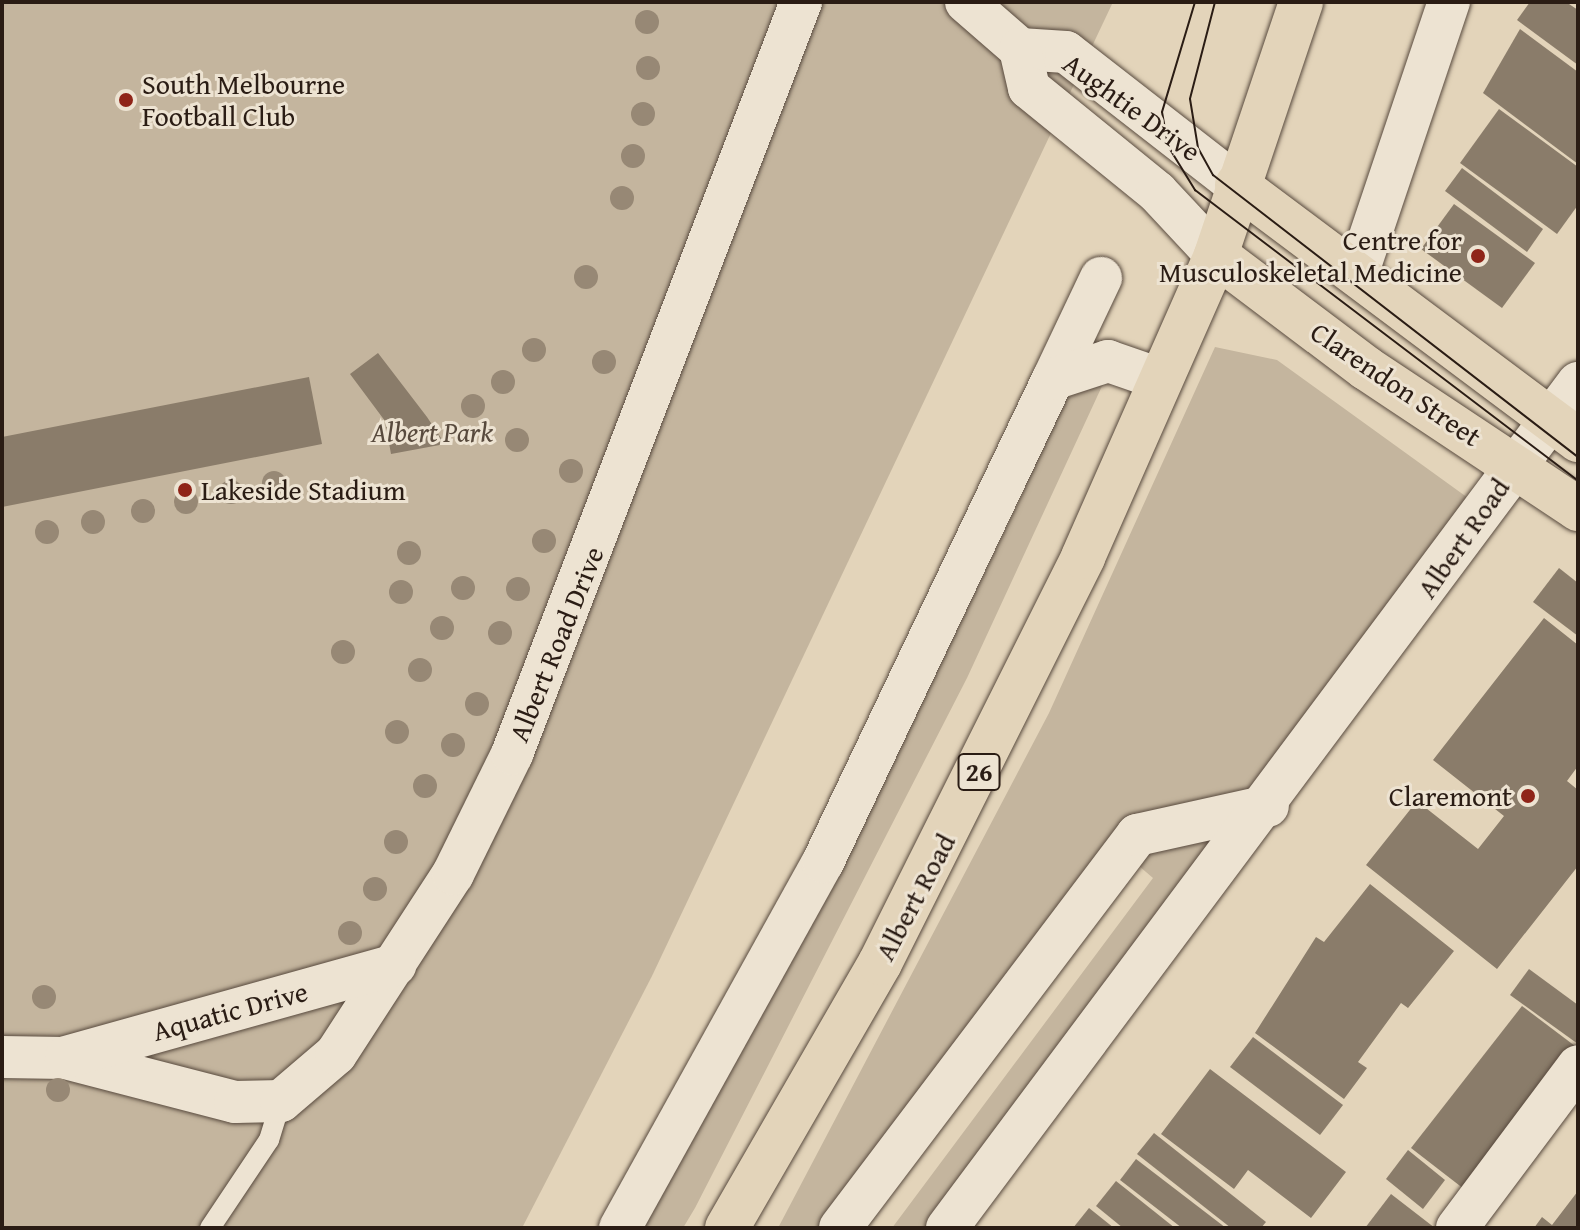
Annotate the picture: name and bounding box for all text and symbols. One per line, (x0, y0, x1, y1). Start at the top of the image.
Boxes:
street label: Aughtie Drive (1057, 46, 1207, 168)
place label: South Melbourne Football Club (142, 67, 345, 133)
marker: South Melbourne Football Club (117, 91, 135, 109)
place label: Centre for Musculoskeletal Medicine (1159, 223, 1462, 289)
marker: Centre for Musculoskeletal Medicine (1469, 247, 1487, 265)
street label: Clarendon Street (1304, 315, 1488, 453)
park label: Albert Park (371, 415, 493, 449)
street label: Albert Road (1409, 472, 1517, 604)
place label: Lakeside Stadium (201, 473, 406, 507)
marker: Lakeside Stadium (176, 481, 194, 499)
street label: Albert Road Drive (502, 541, 610, 747)
road number: 26 (957, 750, 1001, 794)
place label: Claremont (1389, 779, 1512, 813)
marker: Claremont (1519, 787, 1537, 805)
street label: Albert Road (868, 828, 962, 966)
street label: Aquatic Drive (149, 974, 311, 1048)

